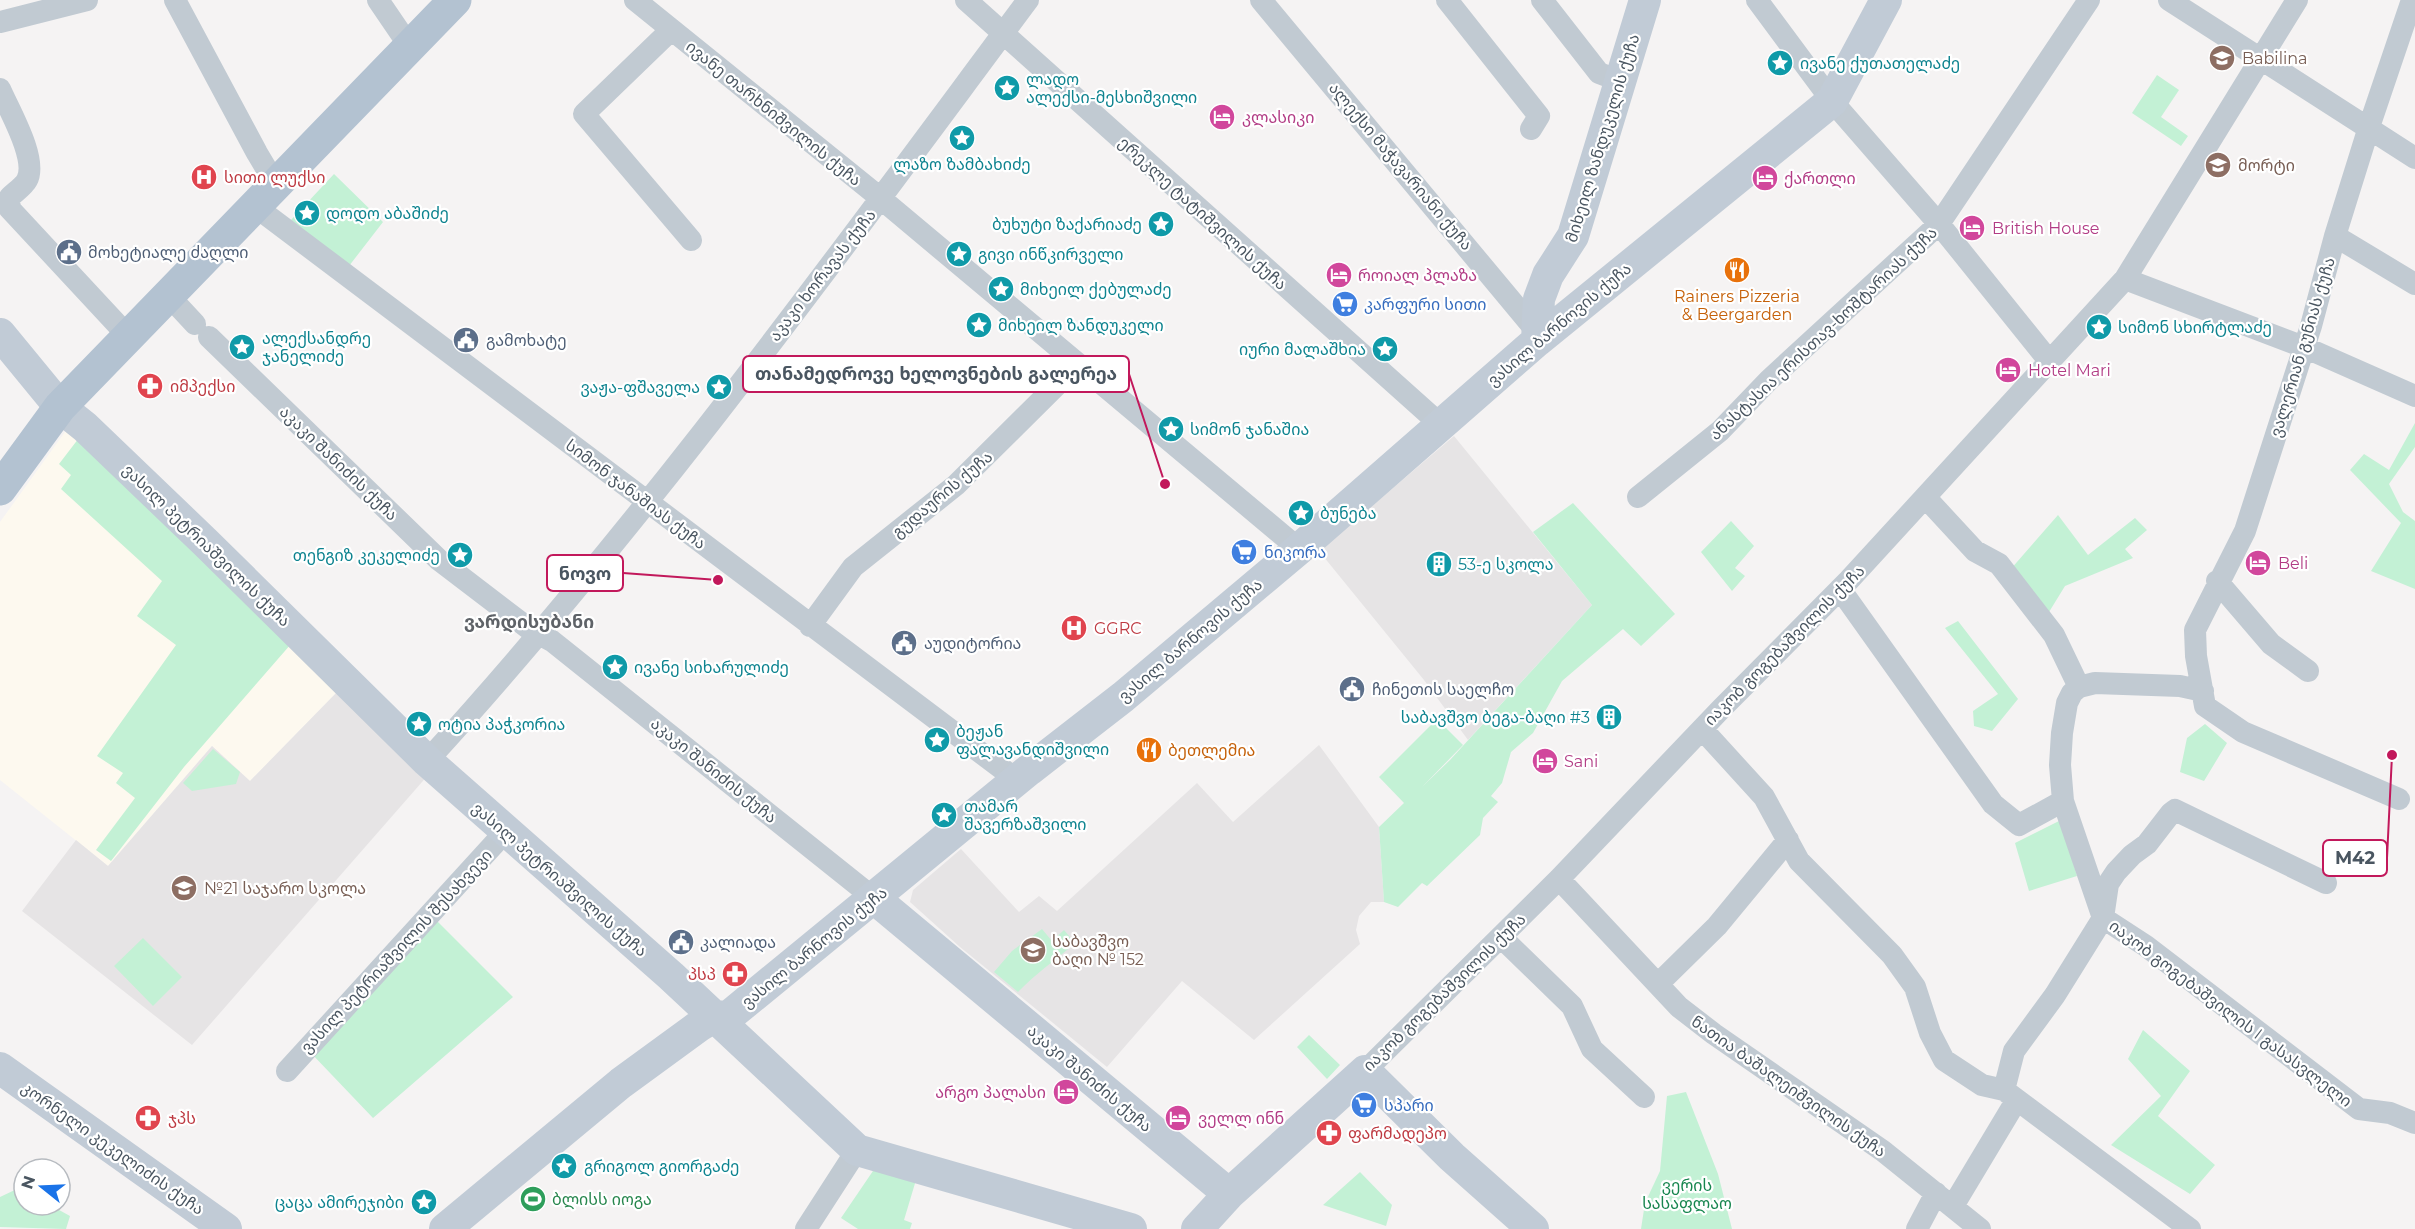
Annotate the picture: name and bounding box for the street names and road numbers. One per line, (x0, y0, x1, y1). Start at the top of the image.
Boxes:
street label: მიხეილ ზანდუკელის ქუჩა (1562, 32, 1644, 245)
street label: ივანე თარხნიშვილის ქუჩა (682, 37, 865, 191)
street label: ალექსი მაჭავარიანი ქუჩა (1324, 79, 1476, 255)
street label: ერეკლე ტატიშვილის ქუჩა (1114, 133, 1291, 295)
street label: აკაკი ხორავას ქუჩა (765, 206, 880, 345)
street label: ანასტასია ერისთავ-ხოშტარიას ქუჩა (1706, 223, 1941, 444)
street label: ვალერიან გუნიას ქუჩა (2266, 255, 2340, 440)
street label: ვასილ ბარნოვის ქუჩა (1484, 259, 1636, 391)
street label: აკაკი შანიძის ქუჩა (276, 402, 402, 525)
street label: სიმონ ჯანაშიას ქუჩა (562, 436, 710, 553)
street label: გუდაურის ქუჩა (888, 447, 997, 543)
street label: ვასილ პეტრიაშვილის ქუჩა (118, 460, 294, 631)
street label: იაკობ გოგებაშვილის ქუჩა (1700, 561, 1869, 730)
street label: ვასილ ბარნოვის ქუჩა (1115, 575, 1267, 707)
street label: აკაკი შანიძის ქუჩა (647, 714, 780, 827)
street label: ვასილ პეტრიაშვილის ქუჩა (468, 798, 651, 961)
street label: ვასილ პეტრიაშვილის შესახვევი (297, 846, 497, 1058)
street label: ვასილ ბარნოვის ქუჩა (738, 883, 891, 1013)
street label: იაკობ გოგებაშვილის ქუჩა (1359, 910, 1530, 1076)
street label: იაკობ გოგებაშვილის I გასასვლელი (2105, 916, 2356, 1112)
street label: ნათია ბაშალეიშვილის ქუჩა (1687, 1012, 1890, 1162)
street label: აკაკი შანიძის ქუჩა (1024, 1021, 1156, 1136)
street label: კორნელი კეკელიძის ქუჩა (17, 1078, 208, 1220)

